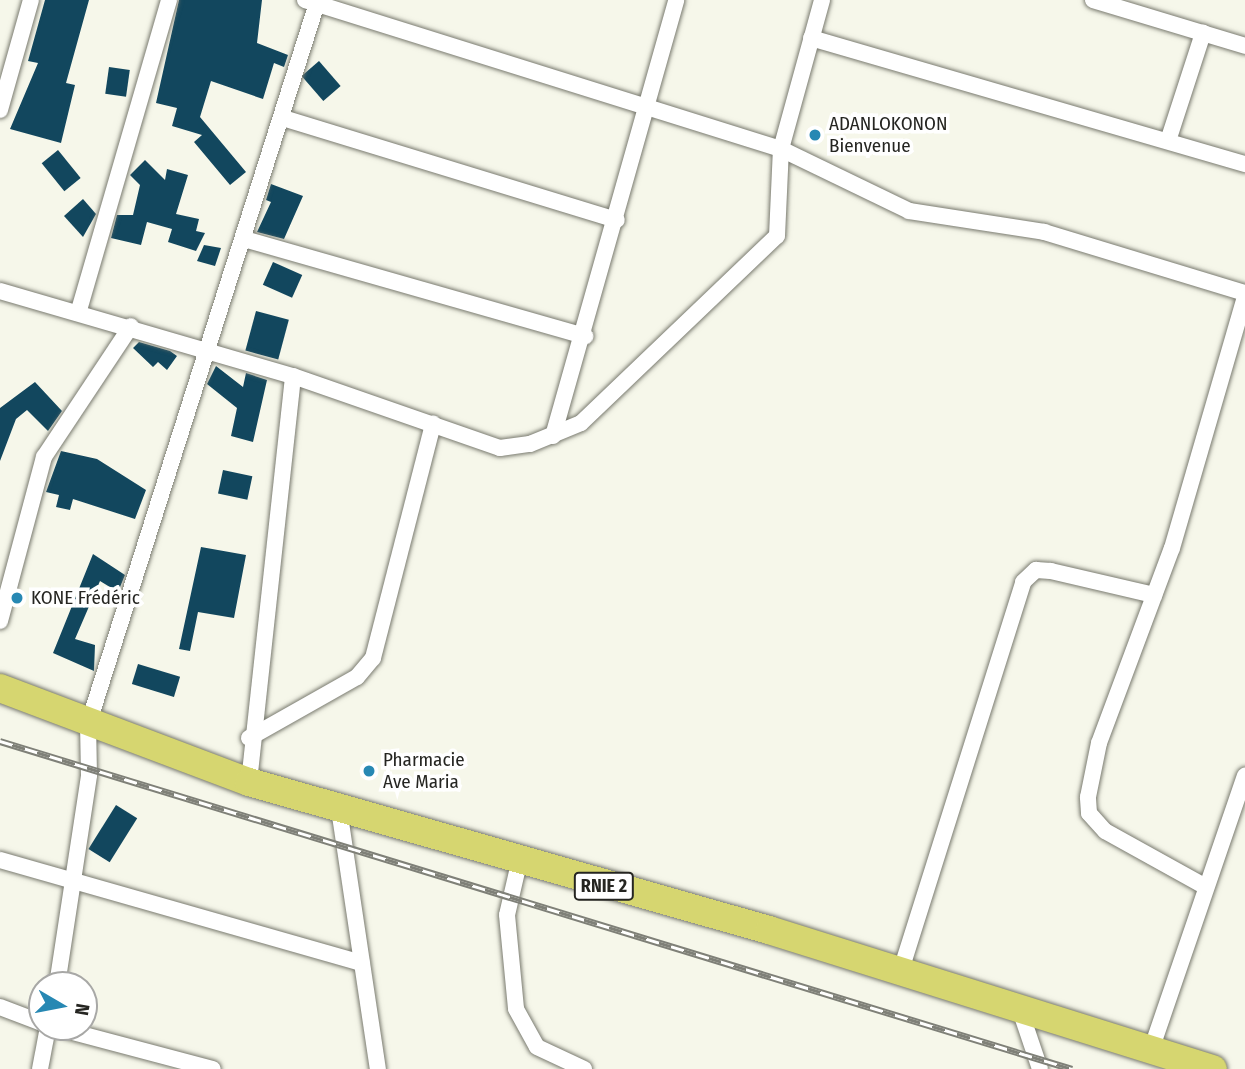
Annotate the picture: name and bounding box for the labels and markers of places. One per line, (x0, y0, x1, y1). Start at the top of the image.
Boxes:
place label: ADANLOKONON Bienvenue (829, 113, 948, 157)
marker: ADANLOKONON Bienvenue (807, 127, 823, 143)
place label: KONE Frédéric (31, 587, 140, 609)
marker: KONE Frédéric (9, 590, 25, 606)
place label: Pharmacie Ave Maria (383, 749, 465, 793)
marker: Pharmacie Ave Maria (361, 763, 377, 779)

